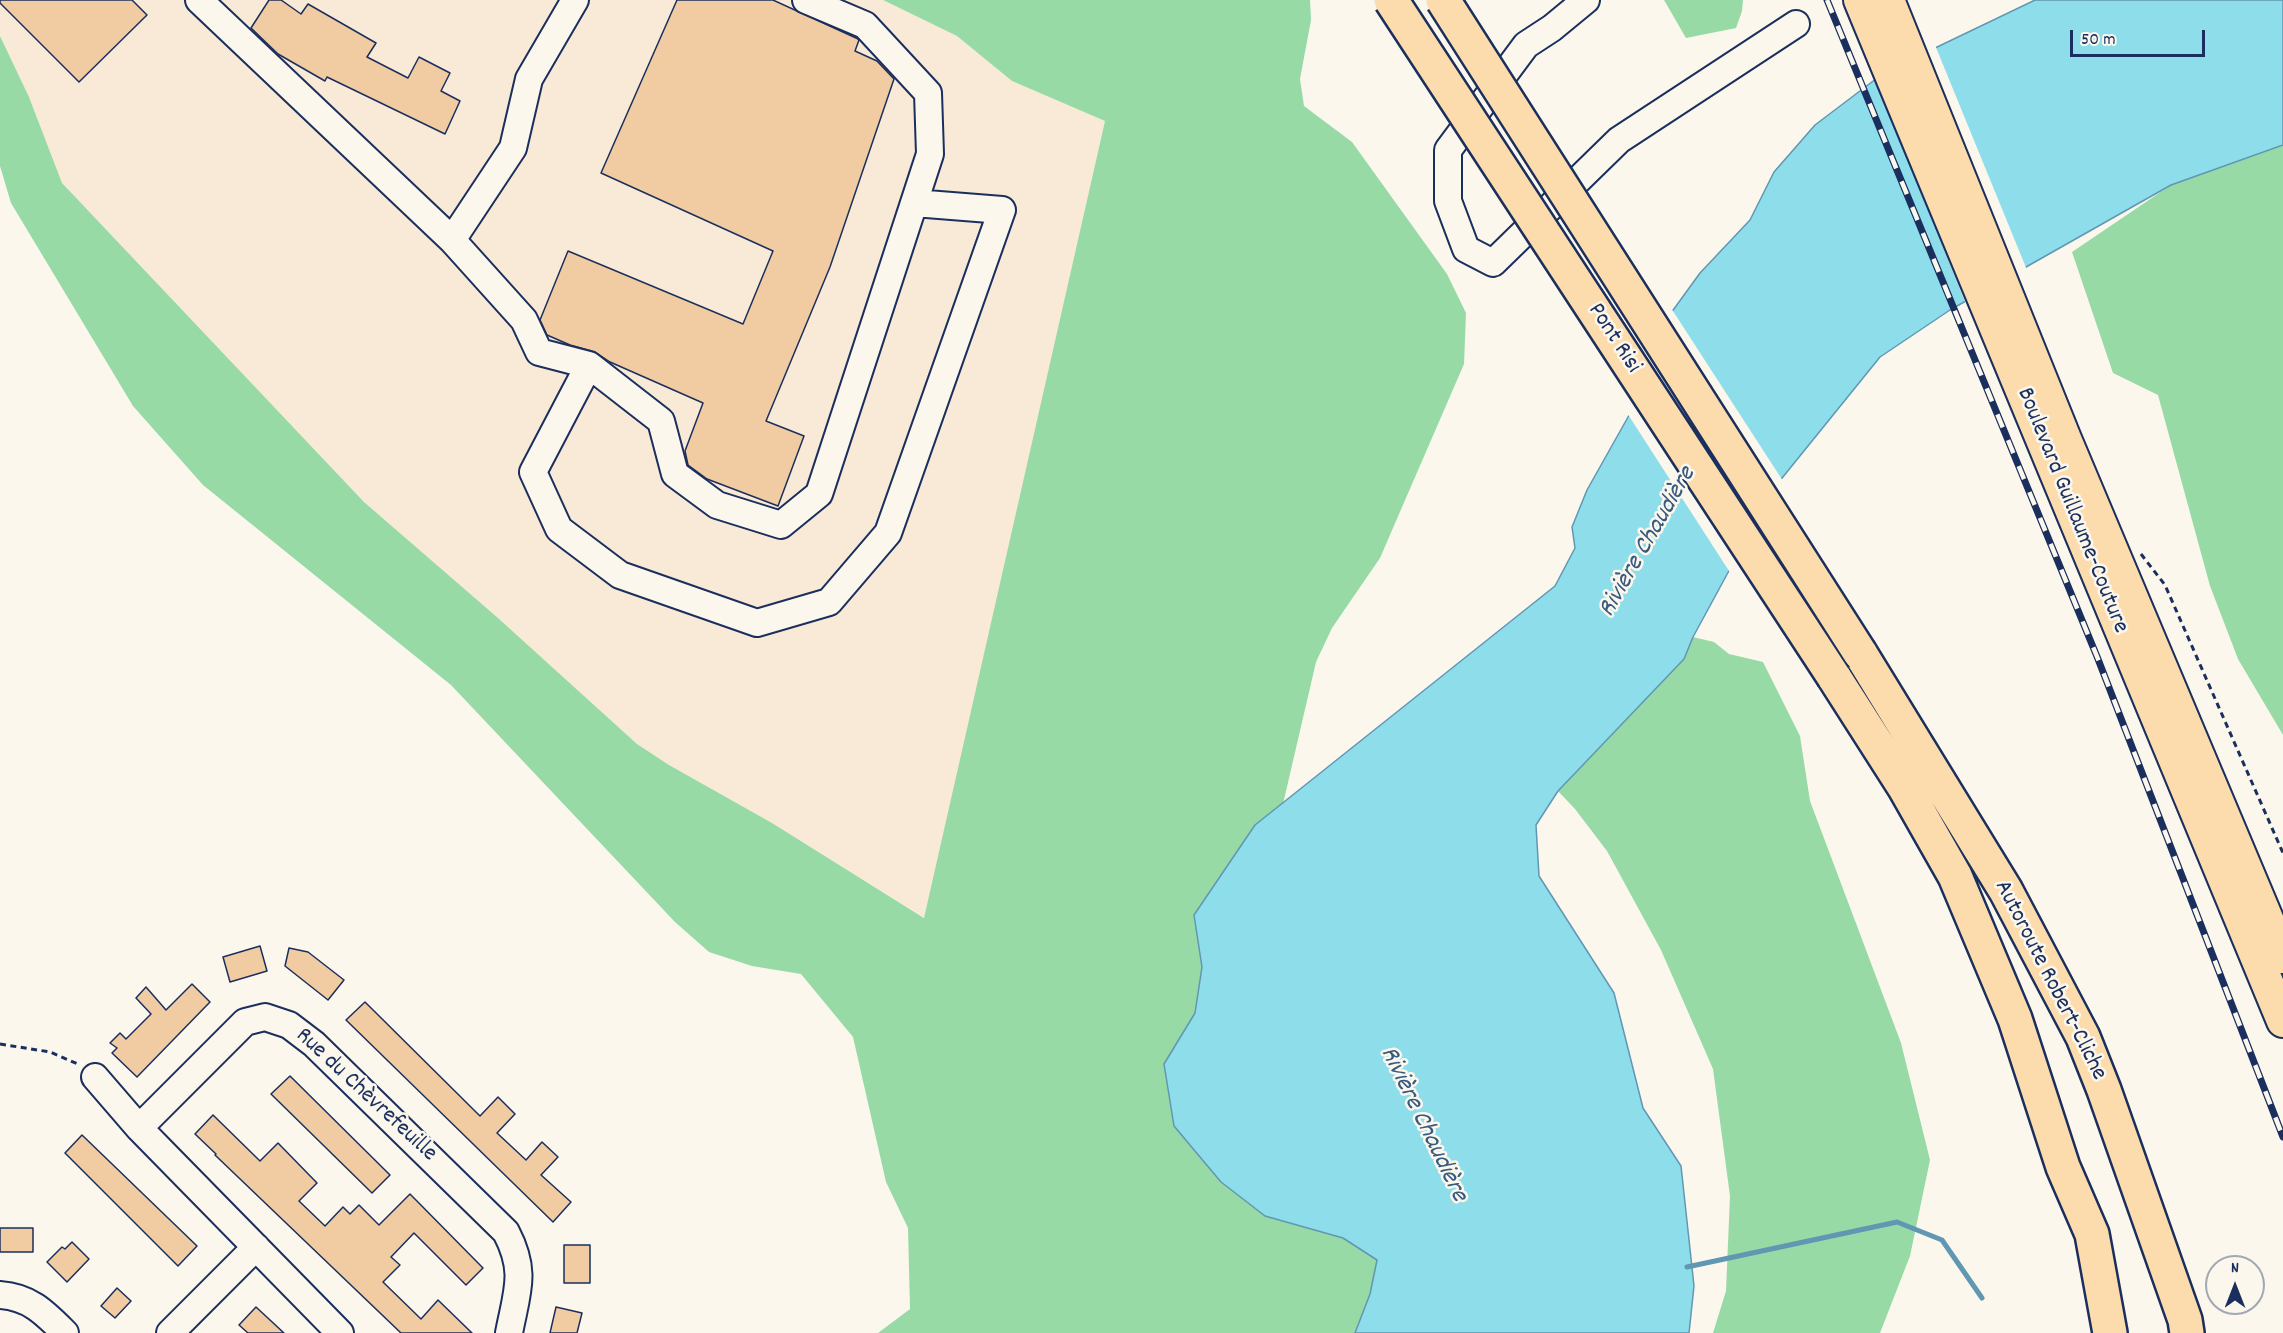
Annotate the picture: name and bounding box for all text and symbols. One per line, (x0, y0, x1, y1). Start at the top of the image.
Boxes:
scale bar (2073, 18, 2208, 56)
text: 50 m (2081, 28, 2116, 53)
street label: Pont Risi (1580, 299, 1646, 379)
street label: Boulevard Guillaume-Couture (2009, 384, 2133, 638)
water label: Rivière Chaudière (1593, 462, 1705, 624)
street label: Autoroute Robert-Cliche (1986, 876, 2112, 1086)
street label: Rue du Chèvrefeuille (288, 1023, 442, 1169)
water label: Rivière Chaudière (1371, 1042, 1473, 1208)
north arrow (2205, 1255, 2265, 1315)
text: N (2231, 1257, 2239, 1280)

